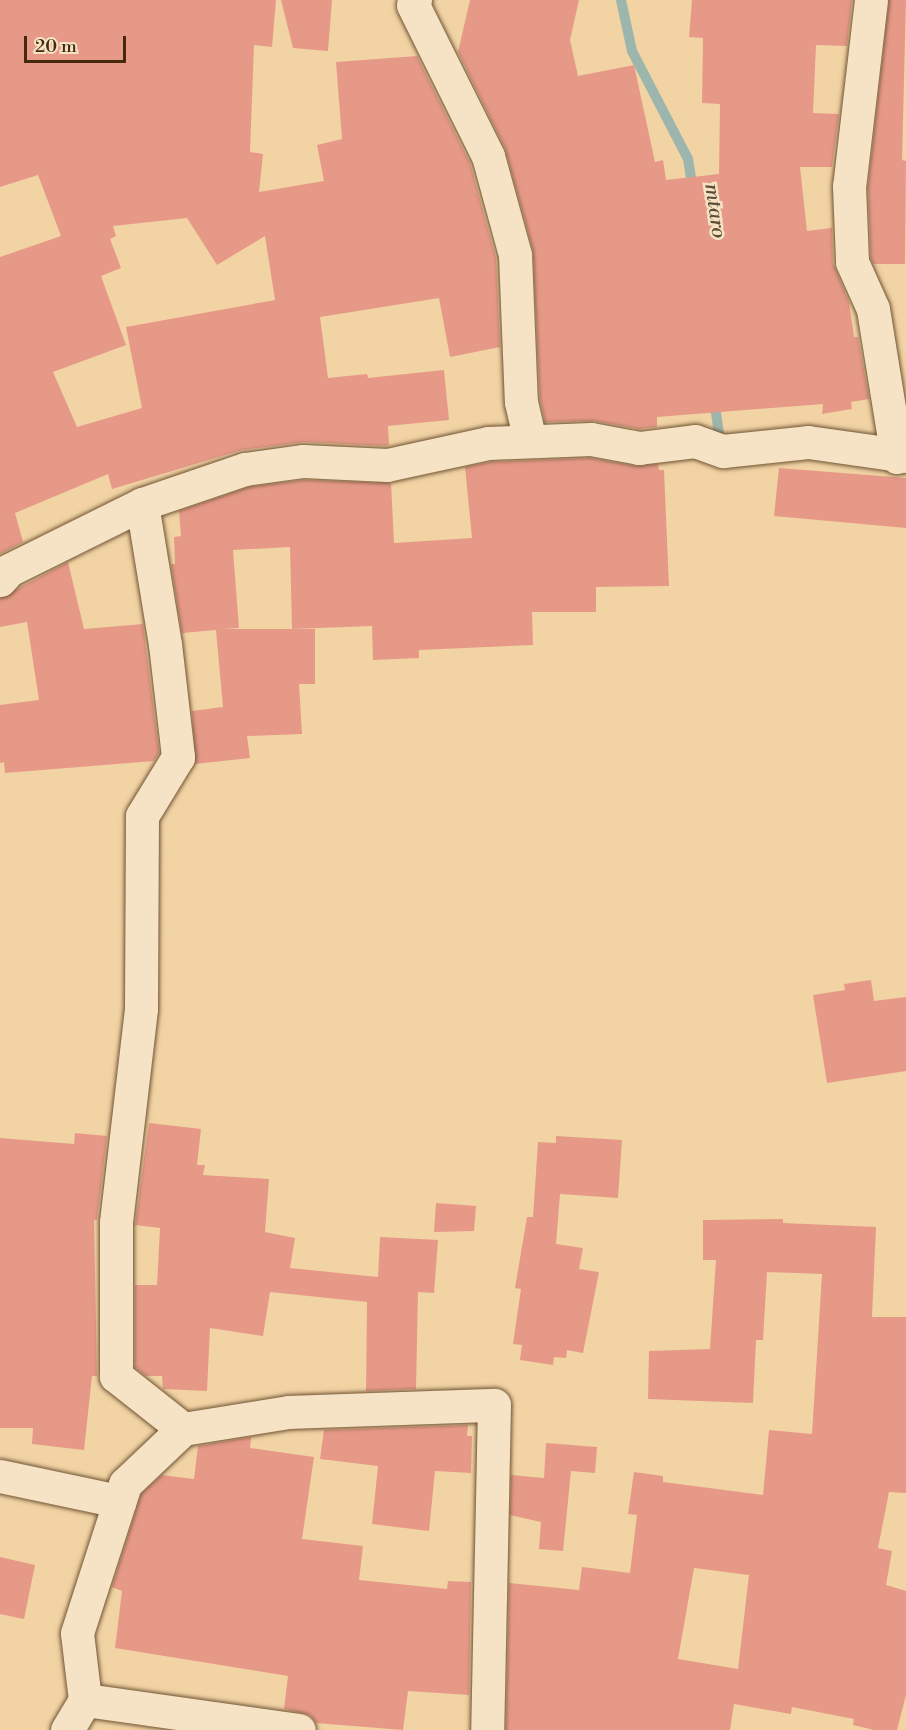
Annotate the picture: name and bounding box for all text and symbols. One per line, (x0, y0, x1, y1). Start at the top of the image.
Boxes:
scale bar (27, 24, 129, 62)
text: 20 m (35, 35, 77, 58)
water label: mtaro (699, 182, 731, 240)

